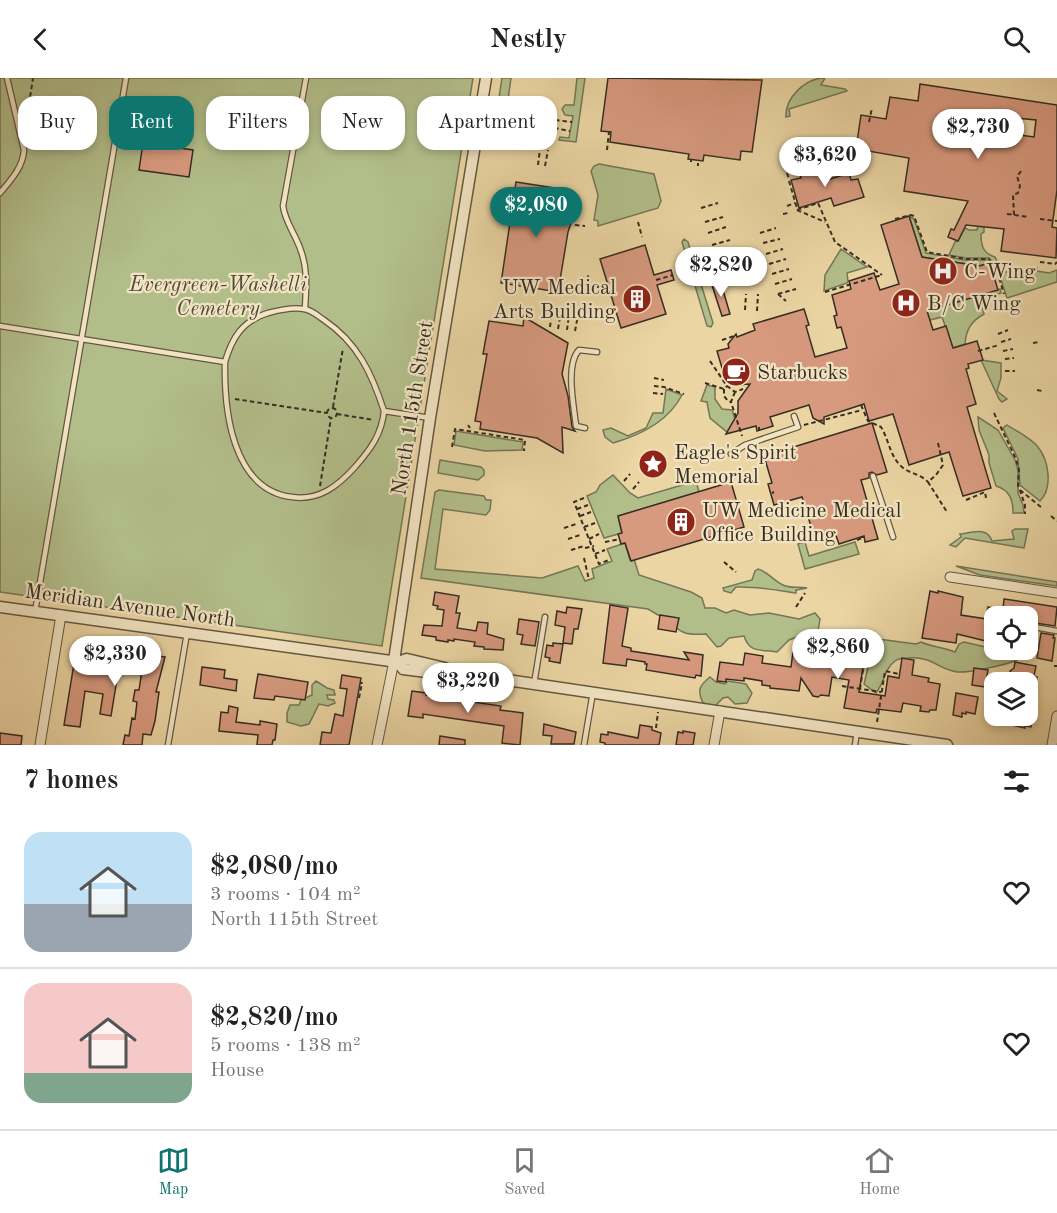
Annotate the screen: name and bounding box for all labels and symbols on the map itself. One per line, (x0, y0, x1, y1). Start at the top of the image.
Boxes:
pin: $2,730 (929, 109, 1027, 160)
pin: $3,620 (776, 137, 874, 188)
pin: $2,080 (487, 187, 585, 238)
pin: $2,820 (672, 247, 770, 298)
hospital icon: C-Wing (927, 255, 959, 287)
place label: C-Wing (964, 262, 1036, 283)
park label: Evergreen-Washelli Cemetery (128, 275, 307, 320)
place label: UW Medical Arts Building (493, 278, 617, 323)
building icon: UW Medical Arts Building (621, 283, 653, 315)
hospital icon: B/C Wing (890, 287, 922, 319)
place label: B/C Wing (927, 294, 1021, 315)
street label: North 115th Street (389, 319, 438, 497)
cafe icon: Starbucks (720, 356, 752, 388)
place label: Starbucks (757, 363, 848, 384)
place label: Eagle's Spirit Memorial (674, 443, 797, 488)
place icon: Eagle's Spirit Memorial (637, 448, 669, 480)
place label: UW Medicine Medical Office Building (702, 501, 902, 546)
building icon: UW Medicine Medical Office Building (665, 506, 697, 538)
street label: Meridian Avenue North (23, 581, 236, 632)
pin: $2,860 (789, 629, 887, 680)
pin: $2,330 (66, 636, 164, 687)
pin: $3,220 (419, 663, 517, 714)

